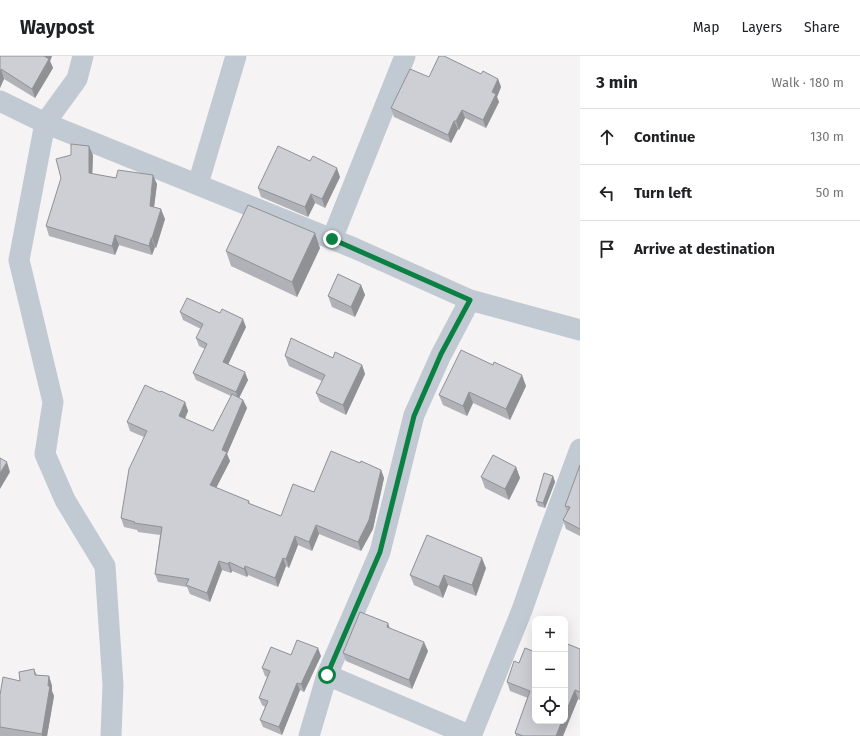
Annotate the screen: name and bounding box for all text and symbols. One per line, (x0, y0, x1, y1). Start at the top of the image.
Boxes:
text: Waypost (20, 16, 94, 39)
text: Map (693, 19, 719, 36)
text: Layers (741, 19, 782, 36)
text: Share (804, 19, 840, 36)
text: 3 min (596, 72, 638, 93)
text: Walk · 180 m (772, 75, 844, 90)
icon: ahead (596, 126, 618, 148)
text: Continue (634, 128, 695, 146)
text: 130 m (810, 129, 844, 144)
icon: left (596, 182, 618, 204)
text: Turn left (634, 184, 692, 202)
text: 50 m (816, 185, 844, 200)
route end (323, 230, 341, 248)
icon: arrive (596, 238, 618, 260)
text: Arrive at destination (634, 240, 775, 258)
map controls (532, 616, 568, 724)
button: + (532, 616, 568, 652)
button: − (532, 652, 568, 688)
route start (318, 666, 336, 684)
button: locate (532, 688, 568, 724)

